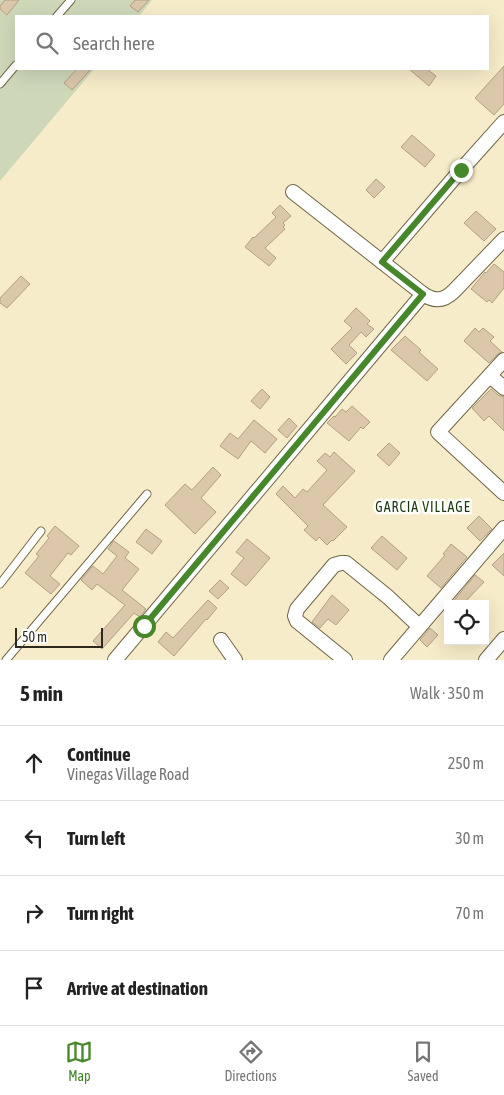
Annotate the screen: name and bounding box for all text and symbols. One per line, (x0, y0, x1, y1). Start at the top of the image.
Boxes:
search box (15, 15, 489, 70)
icon: search (33, 29, 61, 57)
text: Search here (73, 32, 155, 54)
route end (450, 159, 473, 182)
district label: GARCIA VILLAGE (375, 499, 471, 515)
map controls (444, 600, 489, 645)
button: locate (444, 600, 489, 645)
route start (133, 615, 156, 638)
scale bar (15, 625, 102, 648)
text: 50 m (22, 629, 47, 645)
text: 5 min (20, 681, 63, 705)
text: Walk · 350 m (410, 684, 484, 702)
text: Continue (67, 743, 131, 765)
icon: ahead (20, 749, 48, 777)
text: 250 m (448, 754, 484, 772)
text: Vinegas Village Road (67, 765, 189, 783)
icon: left (20, 824, 48, 852)
text: Turn left (67, 827, 125, 849)
text: 30 m (455, 829, 484, 847)
icon: right (20, 899, 48, 927)
text: Turn right (67, 902, 134, 924)
text: 70 m (455, 904, 484, 922)
icon: arrive (20, 974, 48, 1002)
text: Arrive at destination (67, 977, 208, 999)
tab: Map (65, 1038, 93, 1084)
tab: Directions (224, 1038, 277, 1084)
tab: Saved (408, 1038, 439, 1084)

